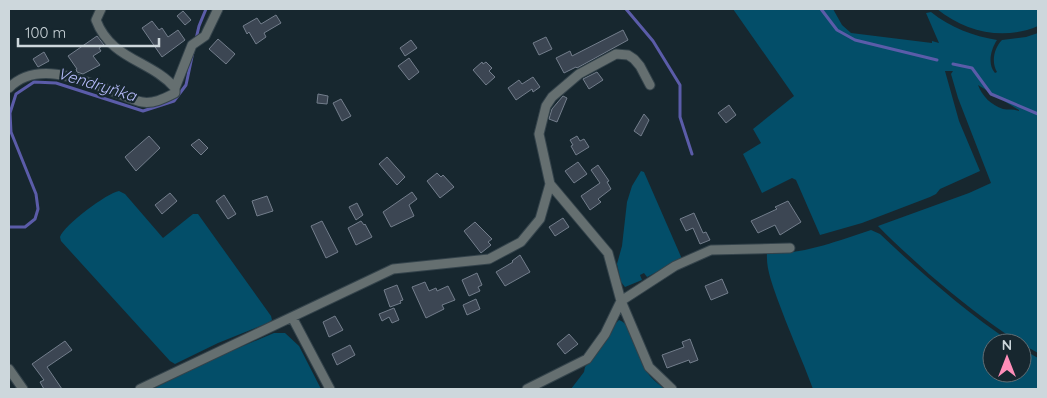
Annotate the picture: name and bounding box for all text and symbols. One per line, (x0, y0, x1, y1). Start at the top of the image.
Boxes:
scale bar (18, 15, 159, 47)
text: 100 m (25, 23, 66, 42)
water label: Vendryňka (55, 63, 140, 106)
north arrow (982, 333, 1032, 383)
text: N (1002, 336, 1012, 354)

